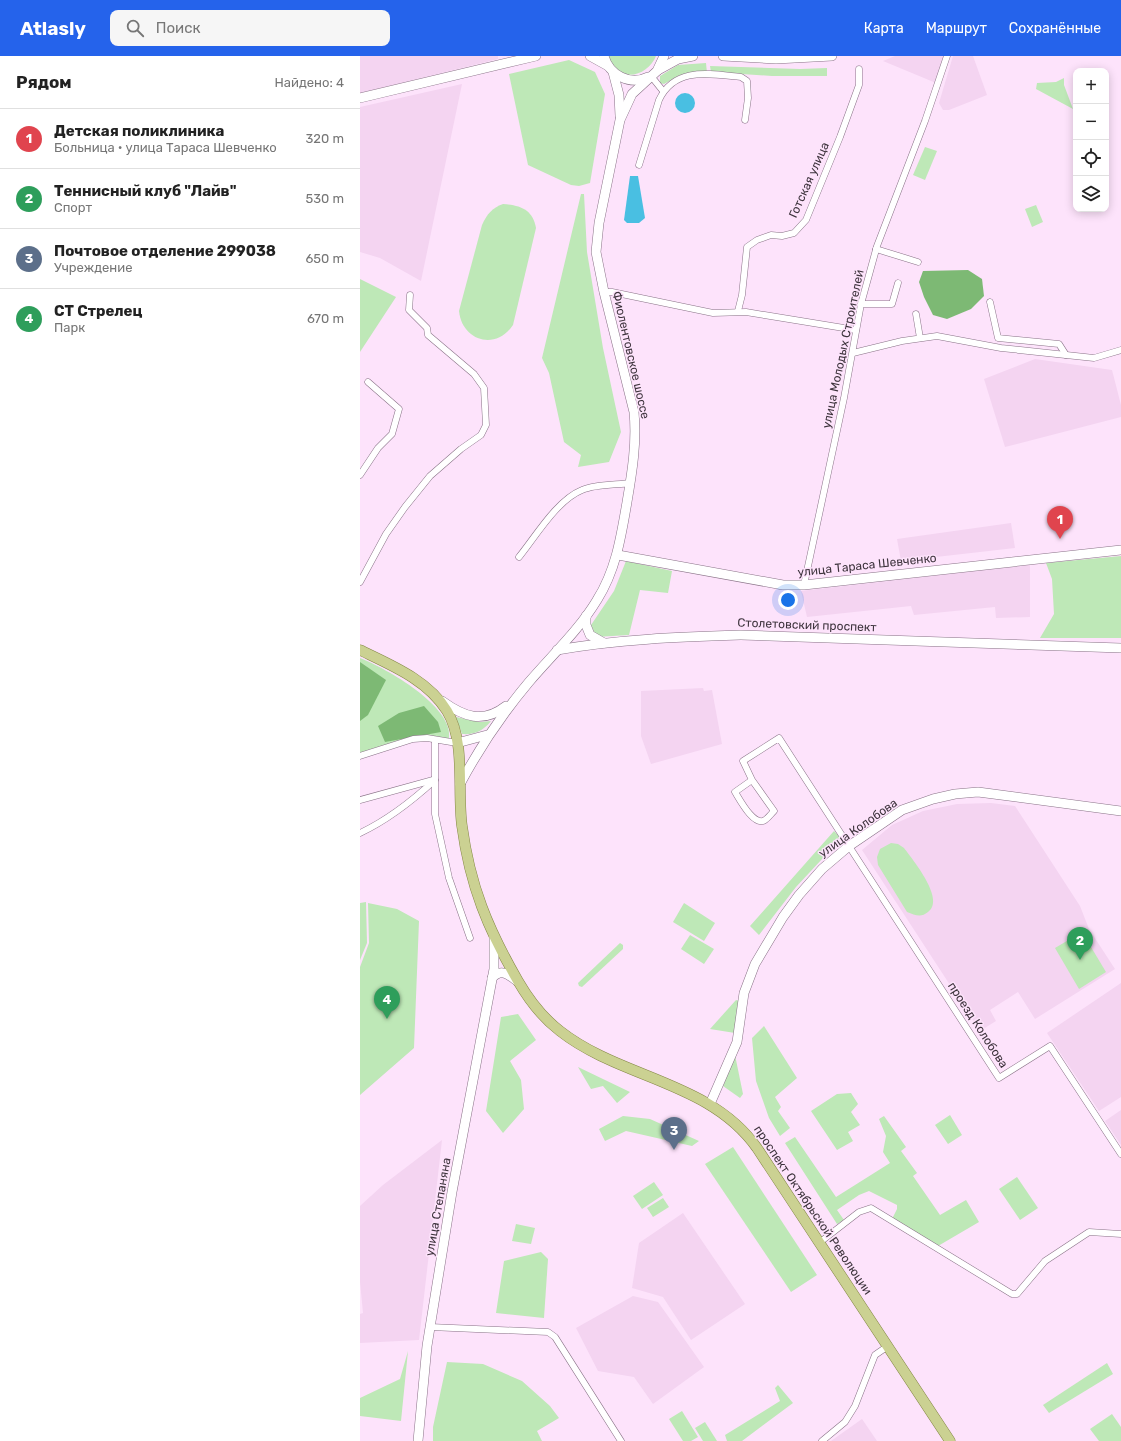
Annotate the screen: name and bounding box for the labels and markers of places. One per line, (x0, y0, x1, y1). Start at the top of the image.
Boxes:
pin: 1 (1047, 506, 1073, 539)
pin: 2 (1067, 927, 1093, 960)
pin: 4 (374, 986, 400, 1019)
pin: 3 (661, 1117, 687, 1150)

